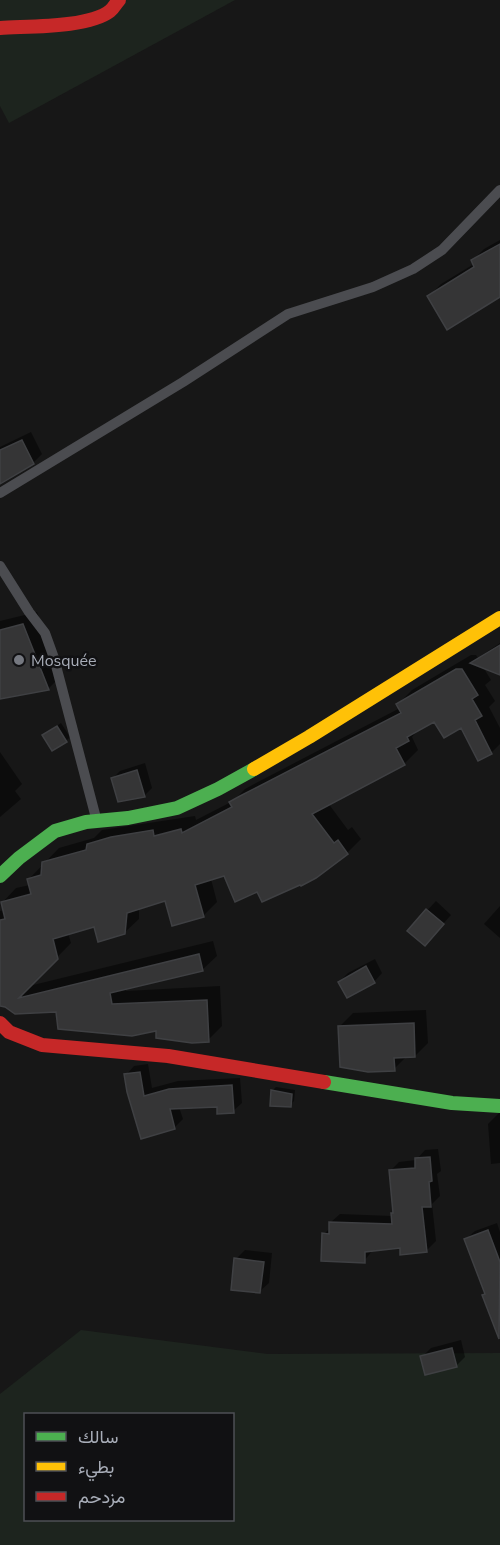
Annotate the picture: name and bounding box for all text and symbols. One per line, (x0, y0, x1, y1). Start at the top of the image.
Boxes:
place label: Mosquée (31, 650, 97, 672)
marker: Mosquée (12, 653, 26, 667)
legend (24, 1413, 234, 1521)
text: سالك (78, 1425, 118, 1449)
text: بطيء (78, 1455, 114, 1482)
text: مزدحم (78, 1485, 125, 1509)

